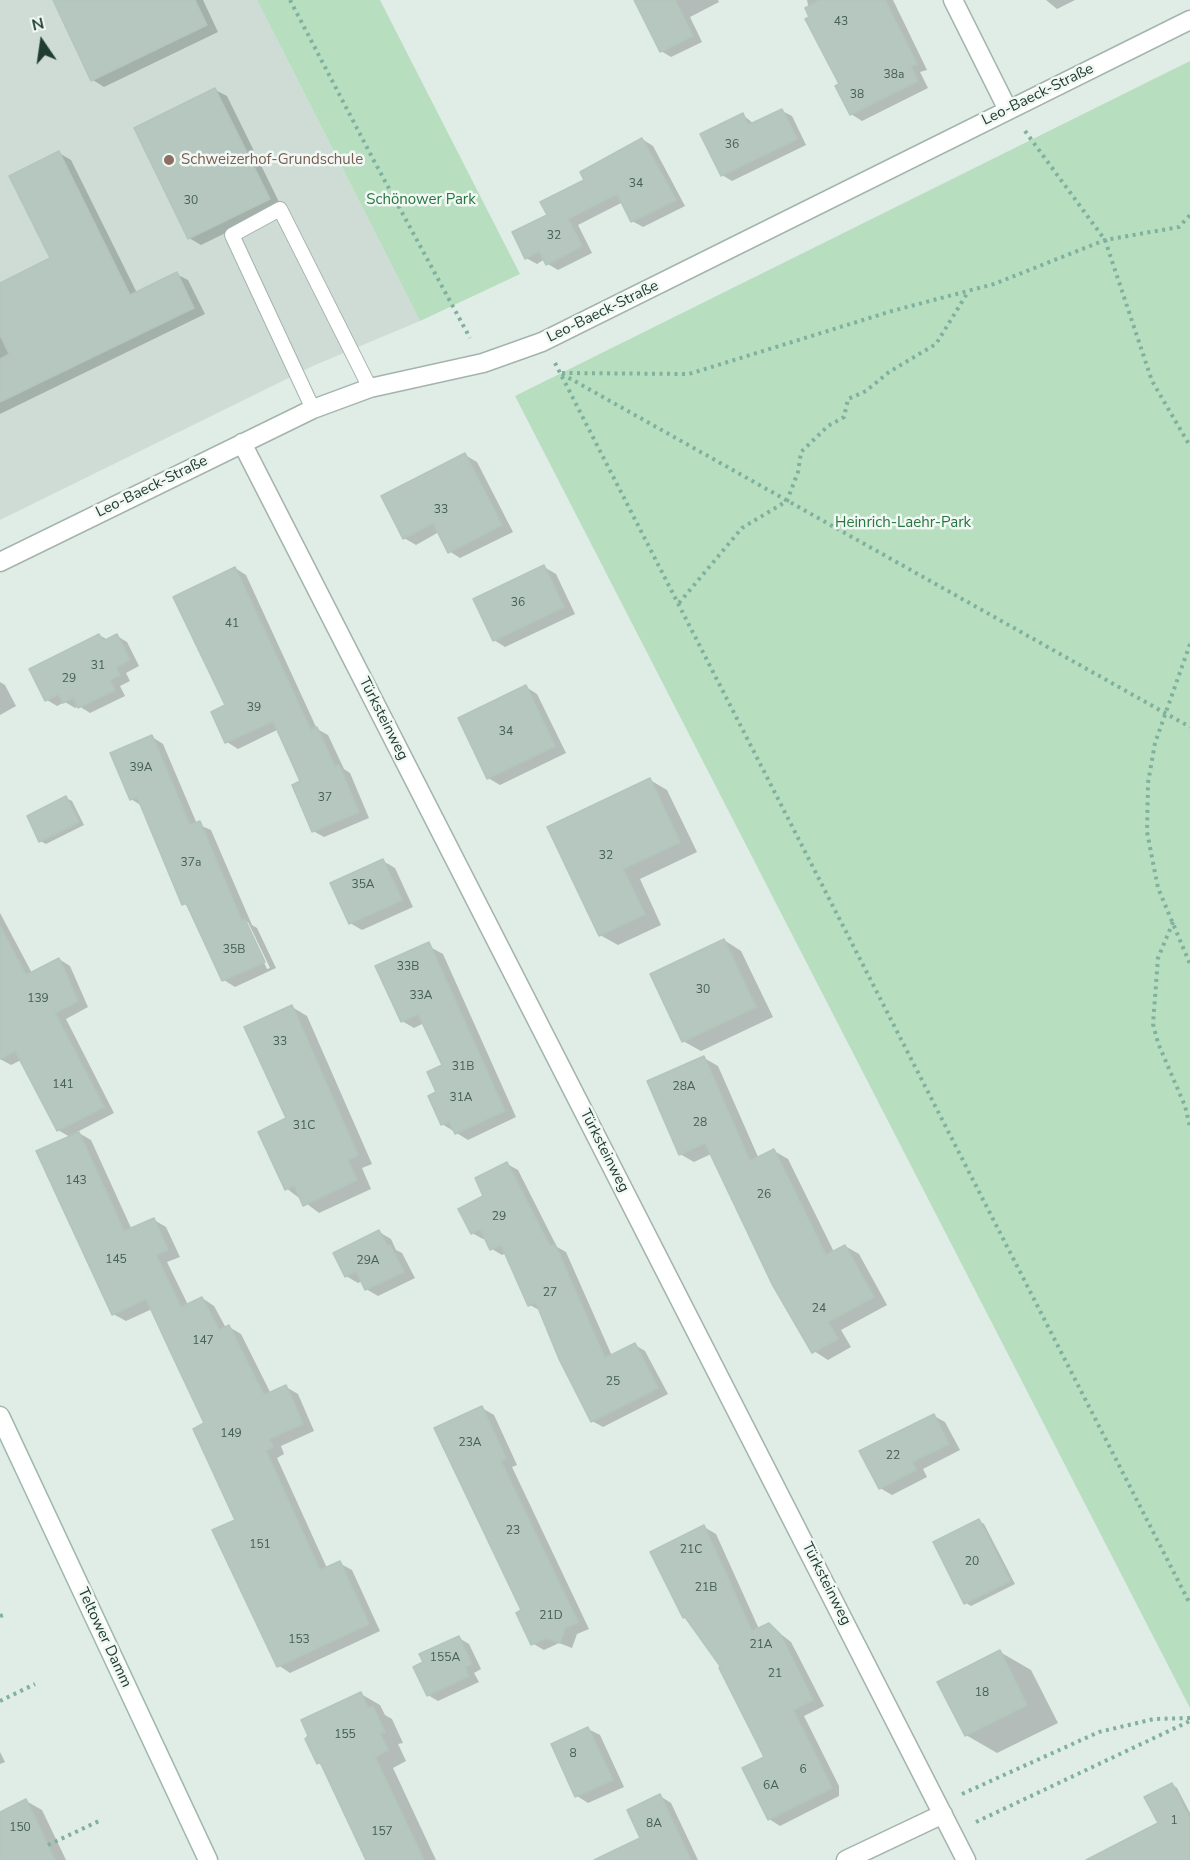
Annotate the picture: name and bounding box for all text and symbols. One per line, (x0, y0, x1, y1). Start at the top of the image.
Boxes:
north arrow (12, 12, 72, 72)
text: N (30, 12, 46, 37)
house number: 43 (834, 15, 848, 29)
street label: Leo-Baeck-Straße (979, 60, 1097, 130)
house number: 38a (884, 68, 904, 82)
house number: 38 (850, 88, 864, 102)
house number: 36 (725, 138, 739, 152)
place label: Schweizerhof-Grundschule (181, 151, 363, 169)
marker: Schweizerhof-Grundschule (162, 153, 176, 167)
house number: 34 (629, 177, 643, 191)
park label: Schönower Park (366, 191, 476, 209)
house number: 30 (184, 194, 198, 208)
house number: 32 (547, 229, 561, 243)
street label: Leo-Baeck-Straße (544, 277, 662, 347)
street label: Leo-Baeck-Straße (93, 452, 211, 522)
house number: 33 (434, 503, 448, 517)
park label: Heinrich-Laehr-Park (835, 514, 971, 532)
house number: 36 (511, 596, 525, 610)
house number: 41 (225, 617, 239, 631)
house number: 31 (91, 659, 105, 673)
house number: 29 (62, 672, 76, 686)
street label: Türksteinweg (354, 675, 412, 763)
house number: 39 (247, 701, 261, 715)
house number: 34 (499, 725, 513, 739)
house number: 39A (129, 761, 153, 775)
house number: 37 (318, 791, 332, 805)
house number: 32 (599, 849, 613, 863)
house number: 37a (181, 856, 201, 870)
house number: 35A (351, 878, 375, 892)
house number: 35B (223, 943, 245, 957)
house number: 33B (397, 960, 419, 974)
house number: 30 (696, 983, 710, 997)
house number: 33A (409, 989, 433, 1003)
house number: 139 (27, 992, 49, 1006)
house number: 33 (273, 1035, 287, 1049)
house number: 31B (452, 1060, 474, 1074)
house number: 141 (52, 1078, 74, 1092)
house number: 28A (672, 1080, 696, 1094)
house number: 31A (449, 1091, 473, 1105)
street label: Türksteinweg (575, 1107, 633, 1195)
house number: 28 (693, 1116, 707, 1130)
house number: 31C (293, 1119, 315, 1133)
house number: 143 (65, 1174, 87, 1188)
house number: 26 (757, 1188, 771, 1202)
house number: 29 (492, 1210, 506, 1224)
house number: 145 (105, 1253, 127, 1267)
house number: 29A (356, 1254, 380, 1268)
house number: 27 (543, 1286, 557, 1300)
house number: 24 (812, 1302, 826, 1316)
house number: 147 (192, 1334, 214, 1348)
house number: 25 (606, 1375, 620, 1389)
house number: 149 (220, 1427, 242, 1441)
house number: 23A (458, 1436, 482, 1450)
house number: 22 (886, 1449, 900, 1463)
house number: 23 (506, 1524, 520, 1538)
house number: 151 (249, 1538, 271, 1552)
street label: Türksteinweg (797, 1540, 855, 1628)
house number: 21C (680, 1543, 702, 1557)
house number: 20 (965, 1555, 979, 1569)
house number: 21B (695, 1581, 717, 1595)
street label: Teltower Damm (73, 1585, 135, 1691)
house number: 21D (539, 1609, 563, 1623)
house number: 153 (288, 1633, 310, 1647)
house number: 21A (749, 1638, 773, 1652)
house number: 155A (430, 1651, 460, 1665)
house number: 21 (768, 1667, 782, 1681)
house number: 18 (975, 1686, 989, 1700)
house number: 155 (334, 1728, 356, 1742)
house number: 8 (569, 1747, 577, 1761)
house number: 6 (799, 1763, 807, 1777)
house number: 6A (763, 1779, 779, 1793)
house number: 1 (1170, 1814, 1178, 1828)
house number: 8A (646, 1817, 662, 1831)
house number: 150 (9, 1821, 31, 1835)
house number: 157 (371, 1825, 393, 1839)

